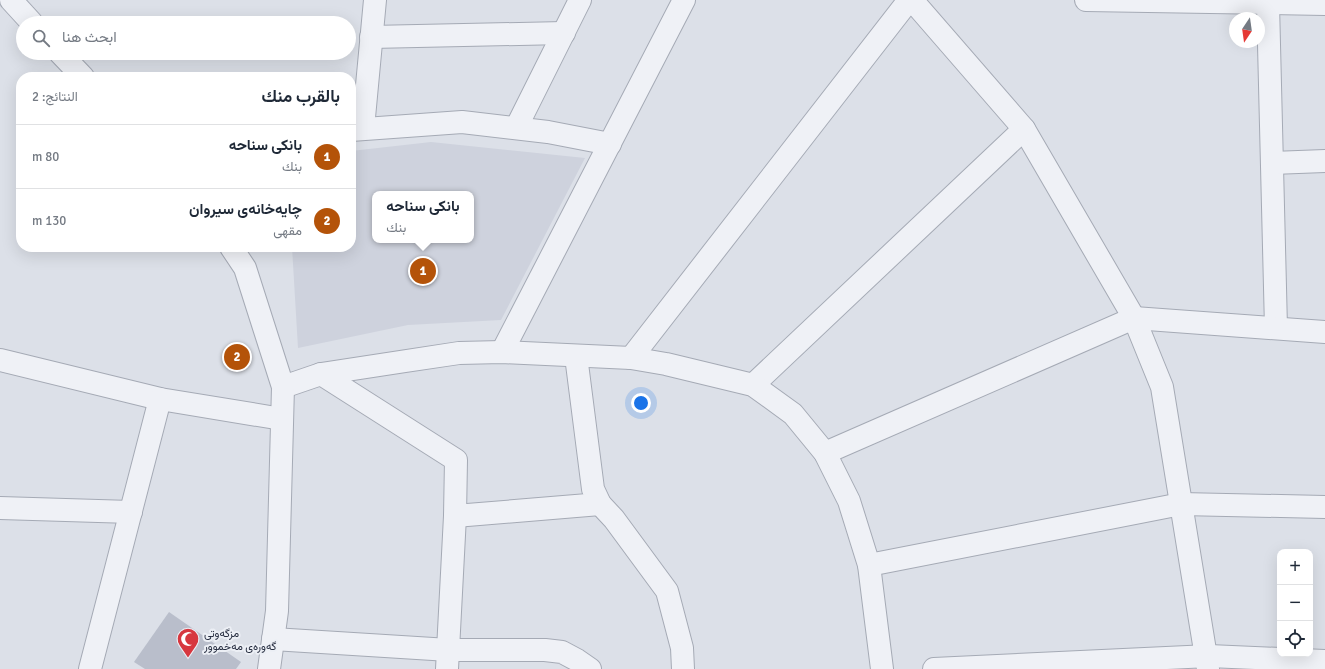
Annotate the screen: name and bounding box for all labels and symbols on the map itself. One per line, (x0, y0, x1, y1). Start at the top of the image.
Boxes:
north arrow (1229, 12, 1265, 48)
pin: 1 (410, 256, 436, 286)
pin: 2 (224, 342, 250, 372)
your location (631, 393, 651, 413)
mosque icon: مزگەوتی گەورەی مەخموور (175, 626, 201, 659)
place label: مزگەوتی گەورەی مەخموور (203, 627, 277, 653)

